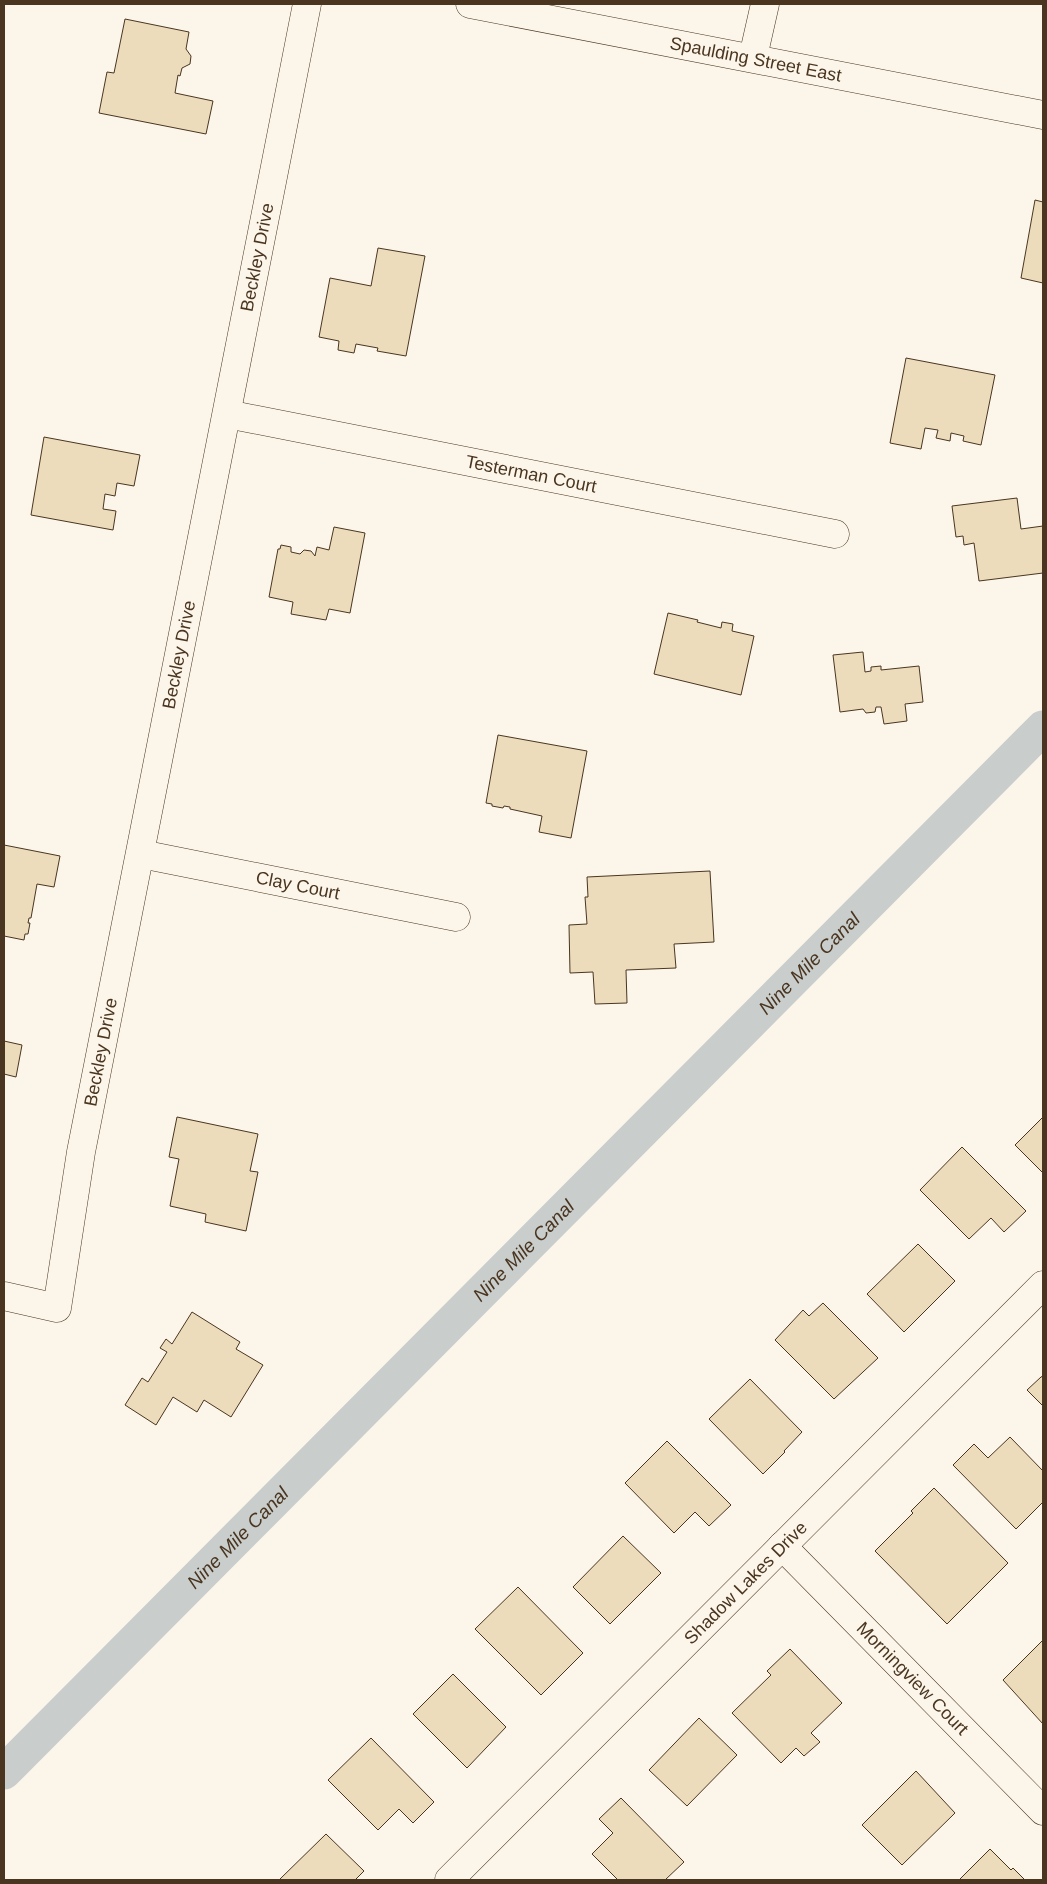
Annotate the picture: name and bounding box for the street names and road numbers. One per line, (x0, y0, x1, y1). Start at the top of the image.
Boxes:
street label: Spaulding Street East (668, 33, 843, 86)
street label: Beckley Drive (237, 201, 278, 313)
street label: Testerman Court (464, 451, 598, 497)
street label: Beckley Drive (158, 599, 199, 711)
street label: Clay Court (254, 867, 342, 904)
street label: Beckley Drive (80, 996, 121, 1108)
street label: Shadow Lakes Drive (680, 1517, 811, 1648)
street label: Morningview Court (853, 1618, 972, 1739)

